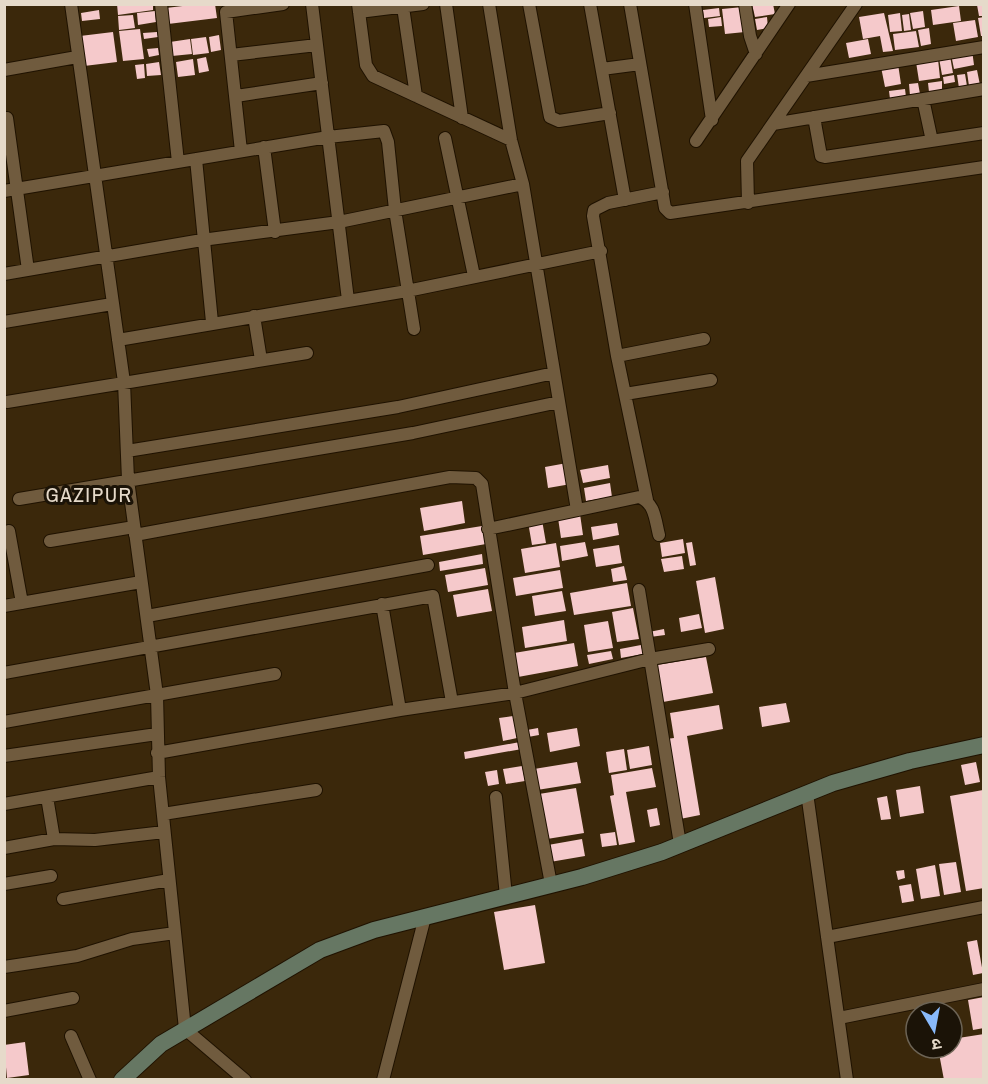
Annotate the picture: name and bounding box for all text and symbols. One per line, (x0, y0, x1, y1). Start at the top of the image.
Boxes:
district label: GAZIPUR (45, 480, 133, 509)
north arrow (904, 1000, 964, 1060)
text: उ (929, 1033, 943, 1057)

